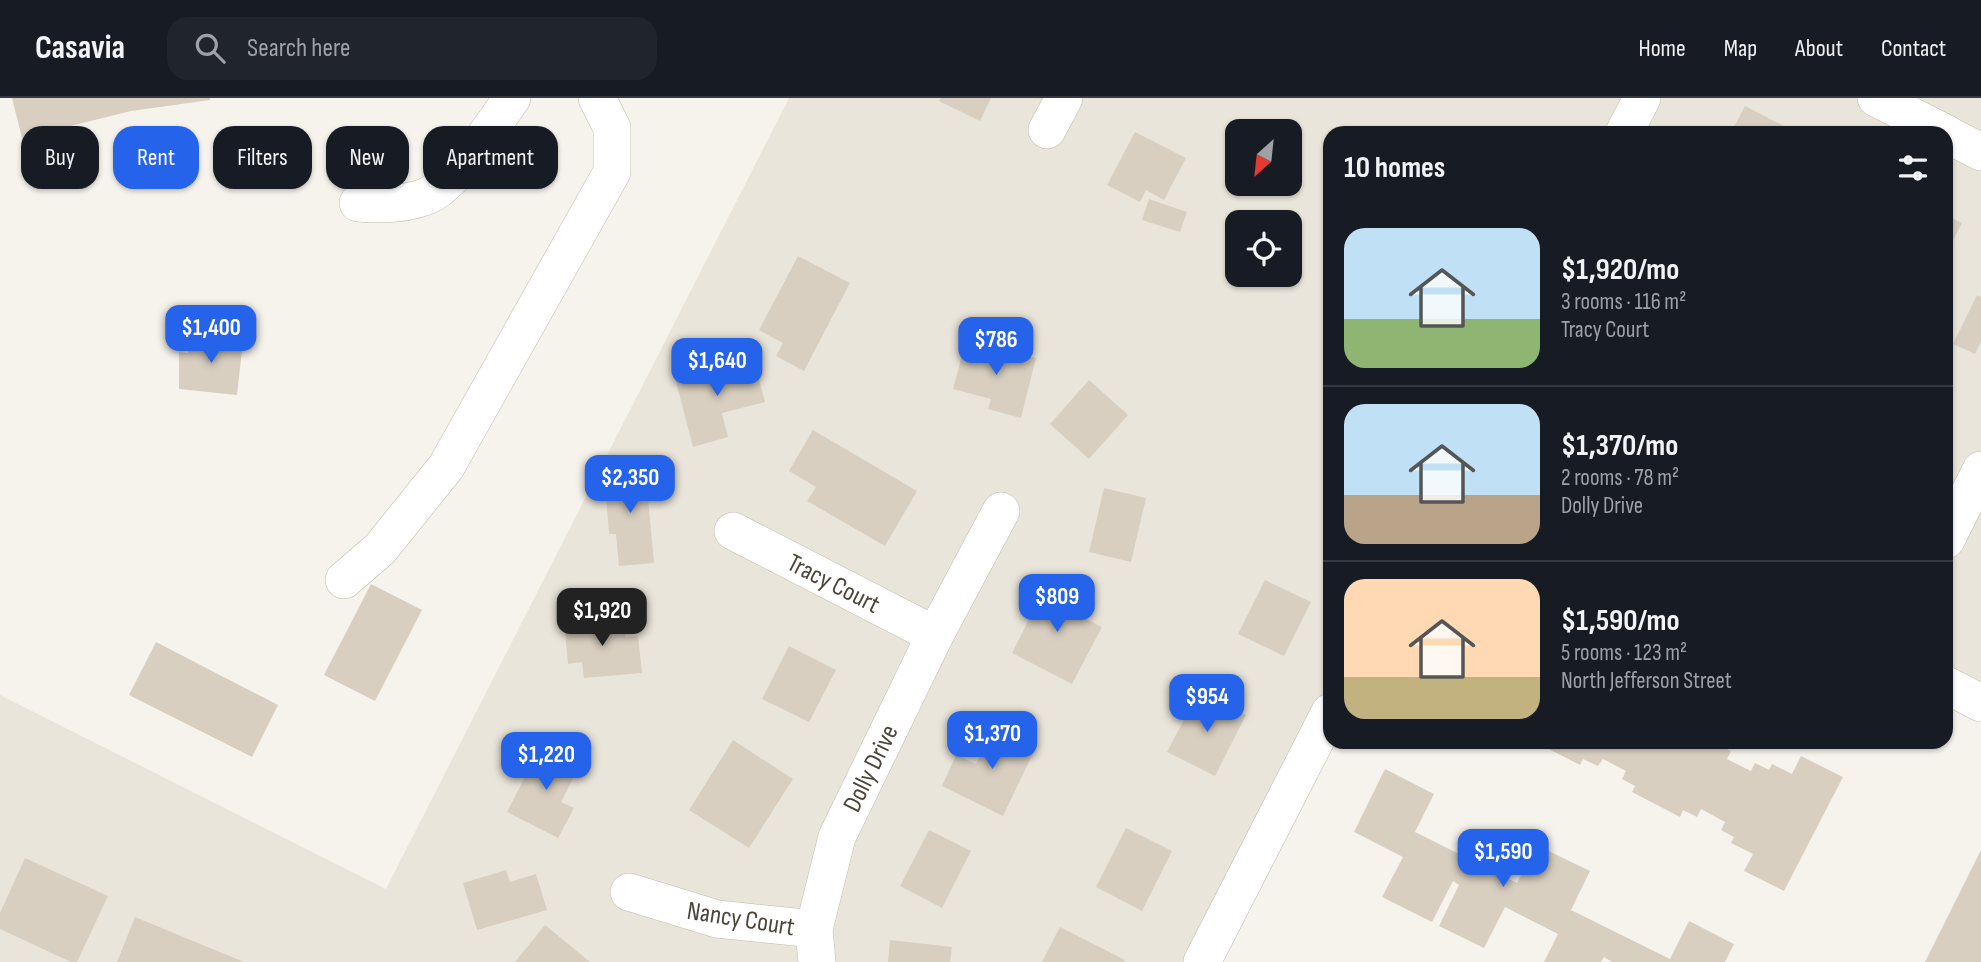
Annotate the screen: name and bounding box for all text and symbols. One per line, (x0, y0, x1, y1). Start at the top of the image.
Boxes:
search box (167, 17, 657, 80)
text: Casavia (35, 28, 125, 68)
icon: search (191, 29, 229, 67)
text: Search here (247, 33, 350, 64)
text: Home (1638, 34, 1686, 63)
text: Map (1724, 34, 1757, 63)
text: About (1795, 34, 1843, 63)
text: Contact (1881, 34, 1946, 63)
north arrow (1225, 119, 1302, 196)
map controls (1225, 119, 1302, 287)
chip: Buy (21, 126, 99, 189)
chip: Rent (113, 126, 199, 189)
chip: Filters (213, 126, 312, 189)
chip: New (326, 126, 409, 189)
chip: Apartment (423, 126, 558, 189)
icon: filters (1894, 149, 1932, 187)
text: 10 homes (1344, 150, 1445, 186)
button: locate (1225, 210, 1302, 287)
text: $1,920/mo (1561, 252, 1679, 288)
icon: home (1400, 256, 1484, 340)
text: 3 rooms · 116 m² (1561, 288, 1686, 316)
pin: $1,400 (154, 306, 268, 365)
text: $1,400 (181, 314, 241, 342)
text: Tracy Court (1561, 316, 1649, 344)
pin: $786 (955, 317, 1037, 377)
text: $786 (974, 326, 1018, 354)
pin: $1,640 (660, 338, 774, 398)
text: $1,640 (687, 347, 747, 375)
text: $1,370/mo (1561, 428, 1678, 464)
icon: home (1400, 432, 1484, 516)
pin: $2,350 (573, 456, 687, 515)
text: $2,350 (601, 464, 659, 492)
text: 2 rooms · 78 m² (1561, 464, 1679, 492)
text: Dolly Drive (1561, 492, 1643, 520)
street label: Tracy Court (782, 548, 885, 621)
pin: $809 (1016, 574, 1098, 634)
text: $809 (1035, 583, 1079, 611)
pin: $1,920 (545, 588, 659, 648)
text: $1,920 (573, 597, 631, 625)
text: $1,590/mo (1561, 603, 1680, 639)
icon: home (1400, 607, 1484, 691)
text: 5 rooms · 123 m² (1561, 639, 1687, 667)
text: North Jefferson Street (1561, 667, 1732, 695)
pin: $954 (1166, 674, 1248, 734)
text: $954 (1185, 683, 1229, 711)
pin: $1,370 (935, 712, 1049, 771)
street label: Dolly Drive (837, 720, 906, 817)
text: $1,370 (963, 720, 1021, 748)
pin: $1,220 (489, 732, 603, 792)
text: $1,220 (517, 741, 575, 769)
pin: $1,590 (1446, 830, 1560, 889)
text: $1,590 (1474, 838, 1532, 866)
street label: Nancy Court (685, 896, 797, 943)

